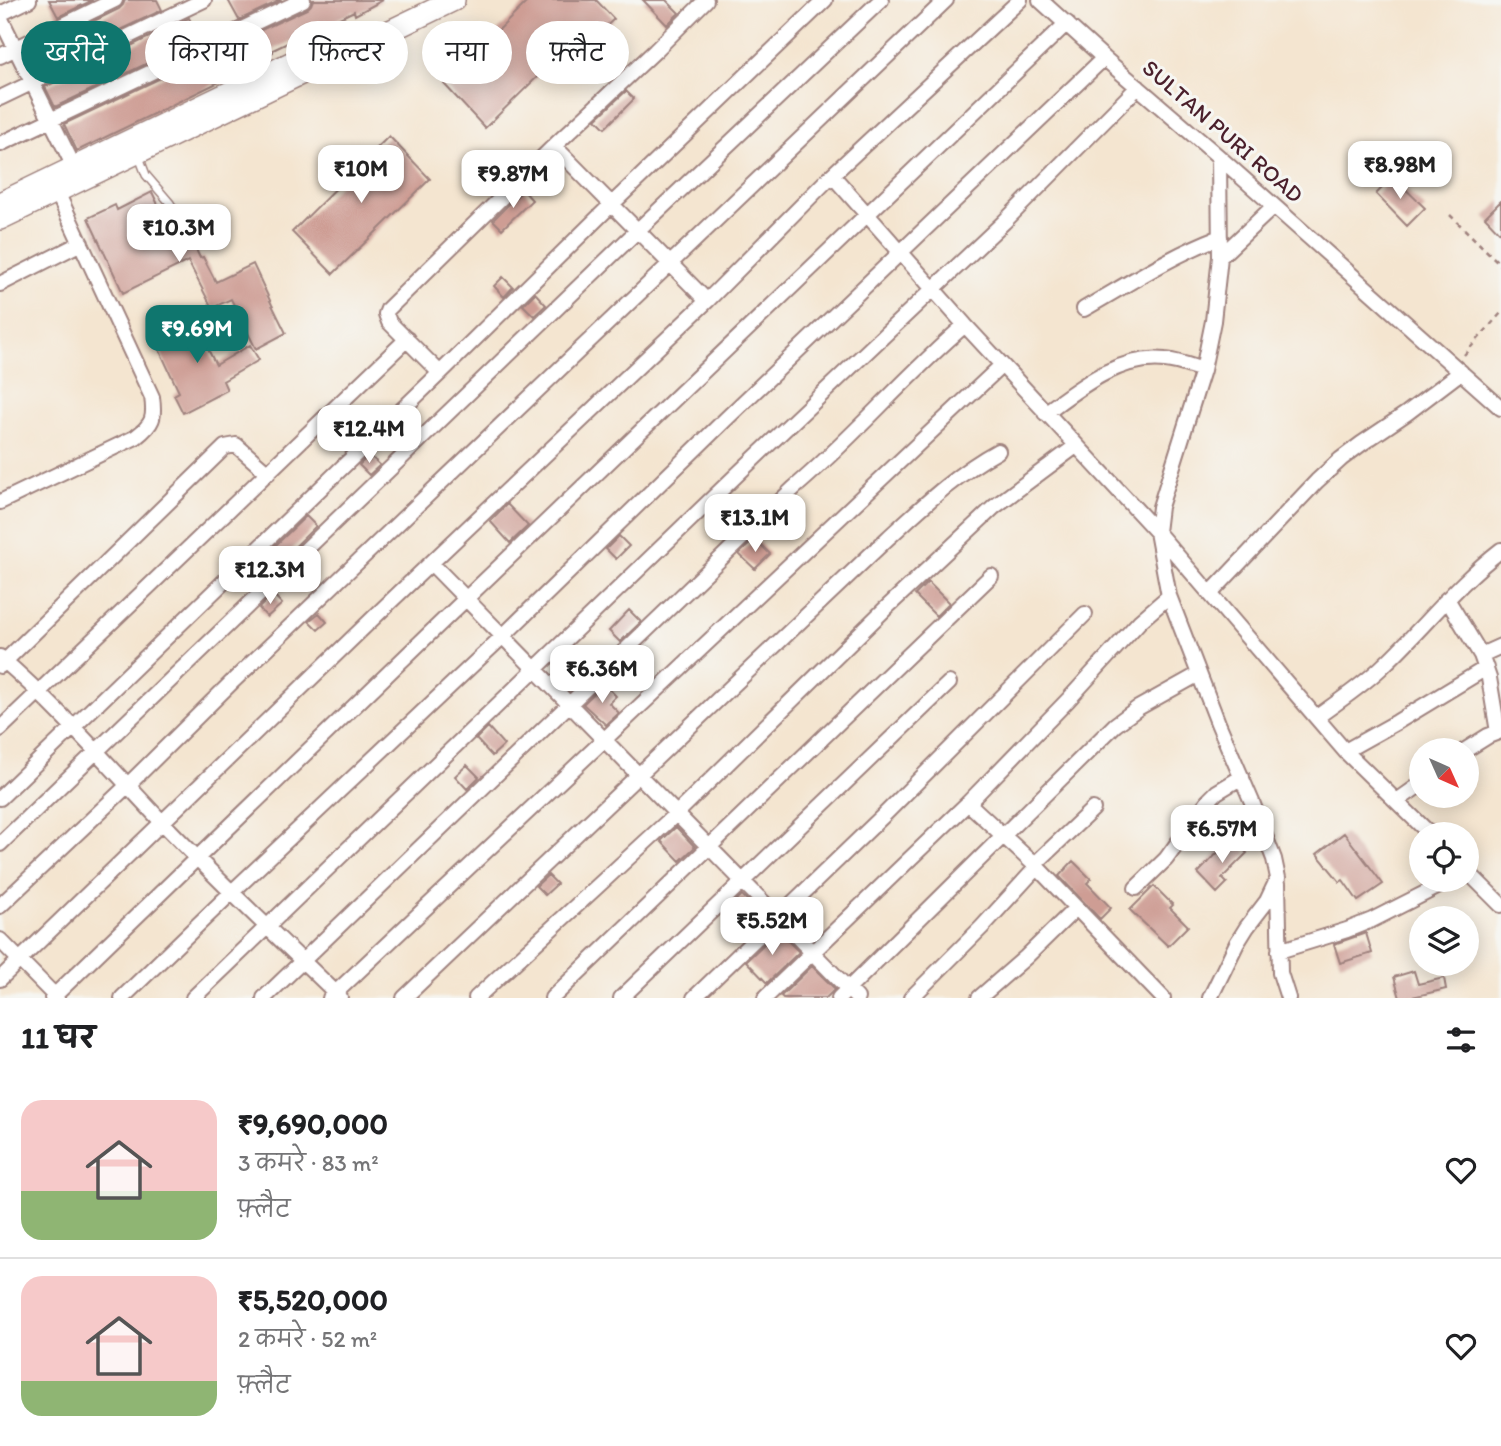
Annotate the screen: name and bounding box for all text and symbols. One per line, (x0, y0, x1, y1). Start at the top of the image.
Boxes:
chip: खरीदें (21, 21, 131, 84)
chip: किराया (145, 21, 272, 84)
chip: फ़िल्टर (286, 21, 408, 84)
chip: नया (422, 21, 512, 84)
chip: फ़्लैट (526, 21, 629, 84)
street label: SULTAN PURI ROAD (1137, 53, 1309, 209)
pin: ₹8.98M (1343, 142, 1457, 201)
pin: ₹10M (320, 146, 402, 205)
pin: ₹9.87M (456, 150, 570, 210)
text: ₹8.98M (1364, 150, 1436, 178)
text: ₹10M (334, 154, 388, 182)
text: ₹9.87M (477, 159, 549, 187)
pin: ₹10.3M (122, 204, 236, 264)
text: ₹10.3M (143, 213, 215, 241)
pin: ₹9.69M (140, 306, 254, 365)
text: ₹9.69M (161, 314, 233, 342)
pin: ₹12.4M (312, 406, 426, 465)
text: ₹12.4M (333, 414, 405, 442)
pin: ₹13.1M (698, 494, 812, 554)
text: ₹13.1M (721, 503, 789, 531)
pin: ₹12.3M (213, 546, 327, 606)
text: ₹12.3M (235, 555, 305, 583)
pin: ₹6.36M (545, 646, 659, 705)
text: ₹6.36M (566, 654, 638, 682)
north arrow (1409, 738, 1479, 808)
map controls (1409, 738, 1479, 976)
pin: ₹6.57M (1165, 806, 1279, 865)
text: ₹6.57M (1187, 814, 1257, 842)
button: locate (1409, 822, 1479, 892)
pin: ₹5.52M (715, 898, 829, 957)
text: ₹5.52M (736, 906, 808, 934)
button: layers (1409, 906, 1479, 976)
text: 11 घर (21, 1019, 96, 1056)
icon: filters (1442, 1021, 1480, 1059)
text: ₹9,690,000 (238, 1105, 388, 1142)
icon: home (77, 1128, 161, 1212)
text: 3 कमरे · 83 m² (238, 1149, 379, 1177)
icon: heart (1442, 1151, 1480, 1189)
text: फ़्लैट (238, 1195, 290, 1223)
text: ₹5,520,000 (238, 1281, 388, 1318)
icon: home (77, 1304, 161, 1388)
text: 2 कमरे · 52 m² (238, 1325, 377, 1353)
icon: heart (1442, 1327, 1480, 1365)
text: फ़्लैट (238, 1371, 290, 1399)

